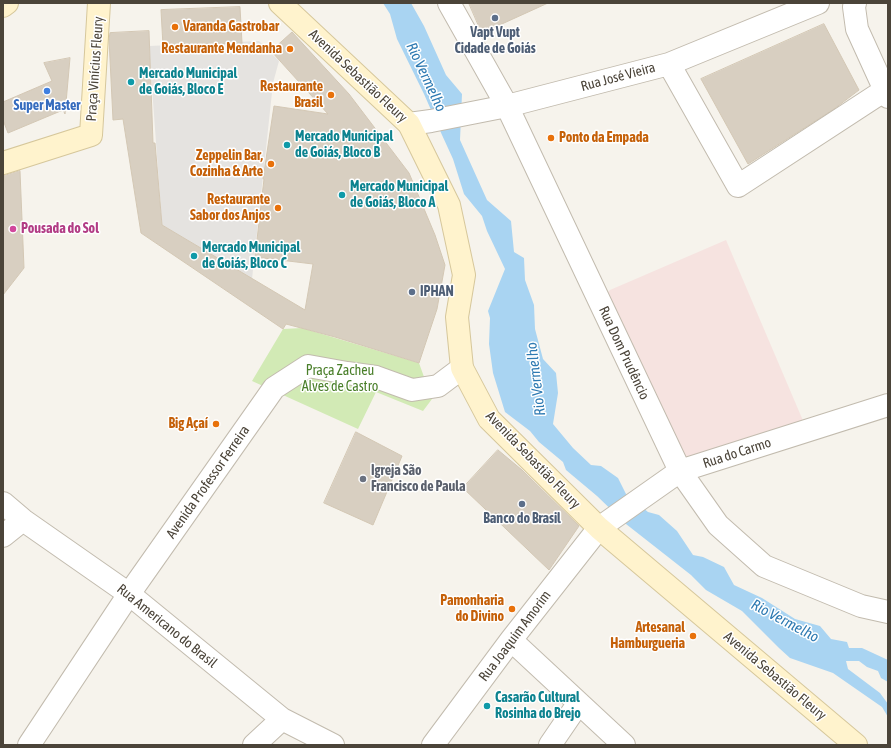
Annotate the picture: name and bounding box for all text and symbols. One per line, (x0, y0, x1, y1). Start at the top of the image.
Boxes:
marker: Vapt Vupt Cidade de Goiás (490, 13, 500, 23)
street label: Praça Vinícius Fleury (83, 16, 107, 122)
place label: Varanda Gastrobar (183, 19, 279, 35)
marker: Varanda Gastrobar (170, 22, 180, 32)
place label: Vapt Vupt Cidade de Goiás (454, 25, 536, 58)
street label: Avenida Sebastião Fleury (305, 26, 411, 126)
water label: Rio Vermelho (402, 40, 450, 114)
place label: Restaurante Mendanha (161, 41, 282, 57)
marker: Restaurante Mendanha (285, 44, 295, 54)
street label: Rua José Vieira (579, 59, 657, 95)
place label: Mercado Municipal de Goiás, Bloco E (139, 66, 237, 98)
marker: Mercado Municipal de Goiás, Bloco E (126, 77, 136, 87)
place label: Restaurante Brasil (260, 79, 323, 112)
marker: Super Master (42, 86, 52, 96)
marker: Restaurante Brasil (326, 90, 336, 100)
place label: Super Master (14, 98, 80, 114)
place label: Mercado Municipal de Goiás, Bloco B (295, 129, 393, 162)
place label: Ponto da Empada (559, 130, 649, 146)
marker: Ponto da Empada (546, 133, 556, 143)
marker: Mercado Municipal de Goiás, Bloco B (282, 140, 292, 150)
place label: Zeppelin Bar, Cozinha & Arte (190, 148, 263, 180)
marker: Zeppelin Bar, Cozinha & Arte (266, 159, 276, 169)
place label: Mercado Municipal de Goiás, Bloco A (350, 179, 448, 212)
marker: Mercado Municipal de Goiás, Bloco A (337, 190, 347, 200)
place label: Restaurante Sabor dos Anjos (190, 192, 270, 224)
marker: Restaurante Sabor dos Anjos (273, 203, 283, 213)
place label: Pousada do Sol (21, 221, 99, 237)
marker: Pousada do Sol (8, 224, 18, 234)
place label: Mercado Municipal de Goiás, Bloco C (202, 240, 300, 272)
marker: Mercado Municipal de Goiás, Bloco C (189, 251, 199, 261)
place label: IPHAN (420, 284, 454, 300)
marker: IPHAN (407, 287, 417, 297)
street label: Rua Dom Prudêncio (595, 304, 653, 402)
water label: Rio Vermelho (523, 341, 549, 417)
park label: Praça Zacheu Alves de Castro (302, 363, 378, 396)
street label: Avenida Sebastião Fleury (482, 408, 584, 512)
place label: Big Açaí (168, 416, 208, 432)
marker: Big Açaí (211, 419, 221, 429)
street label: Avenida Professor Ferreira (163, 422, 253, 542)
street label: Rua do Carmo (701, 434, 773, 472)
place label: Igreja São Francisco de Paula (371, 463, 466, 496)
marker: Igreja São Francisco de Paula (358, 474, 368, 484)
marker: Banco do Brasil (517, 499, 527, 509)
place label: Banco do Brasil (483, 511, 561, 527)
street label: Rua Americano do Brasil (114, 581, 220, 671)
street label: Rua Joaquim Amorim (475, 587, 555, 685)
place label: Pamonharia do Divino (440, 593, 504, 626)
water label: Rio Vermelho (748, 596, 822, 646)
marker: Pamonharia do Divino (507, 604, 517, 614)
place label: Artesanal Hamburgueria (610, 620, 685, 652)
street label: Avenida Sebastião Fleury (720, 628, 830, 724)
marker: Artesanal Hamburgueria (688, 631, 698, 641)
place label: Casarão Cultural Rosinha do Brejo (495, 690, 581, 722)
marker: Casarão Cultural Rosinha do Brejo (482, 701, 492, 711)

